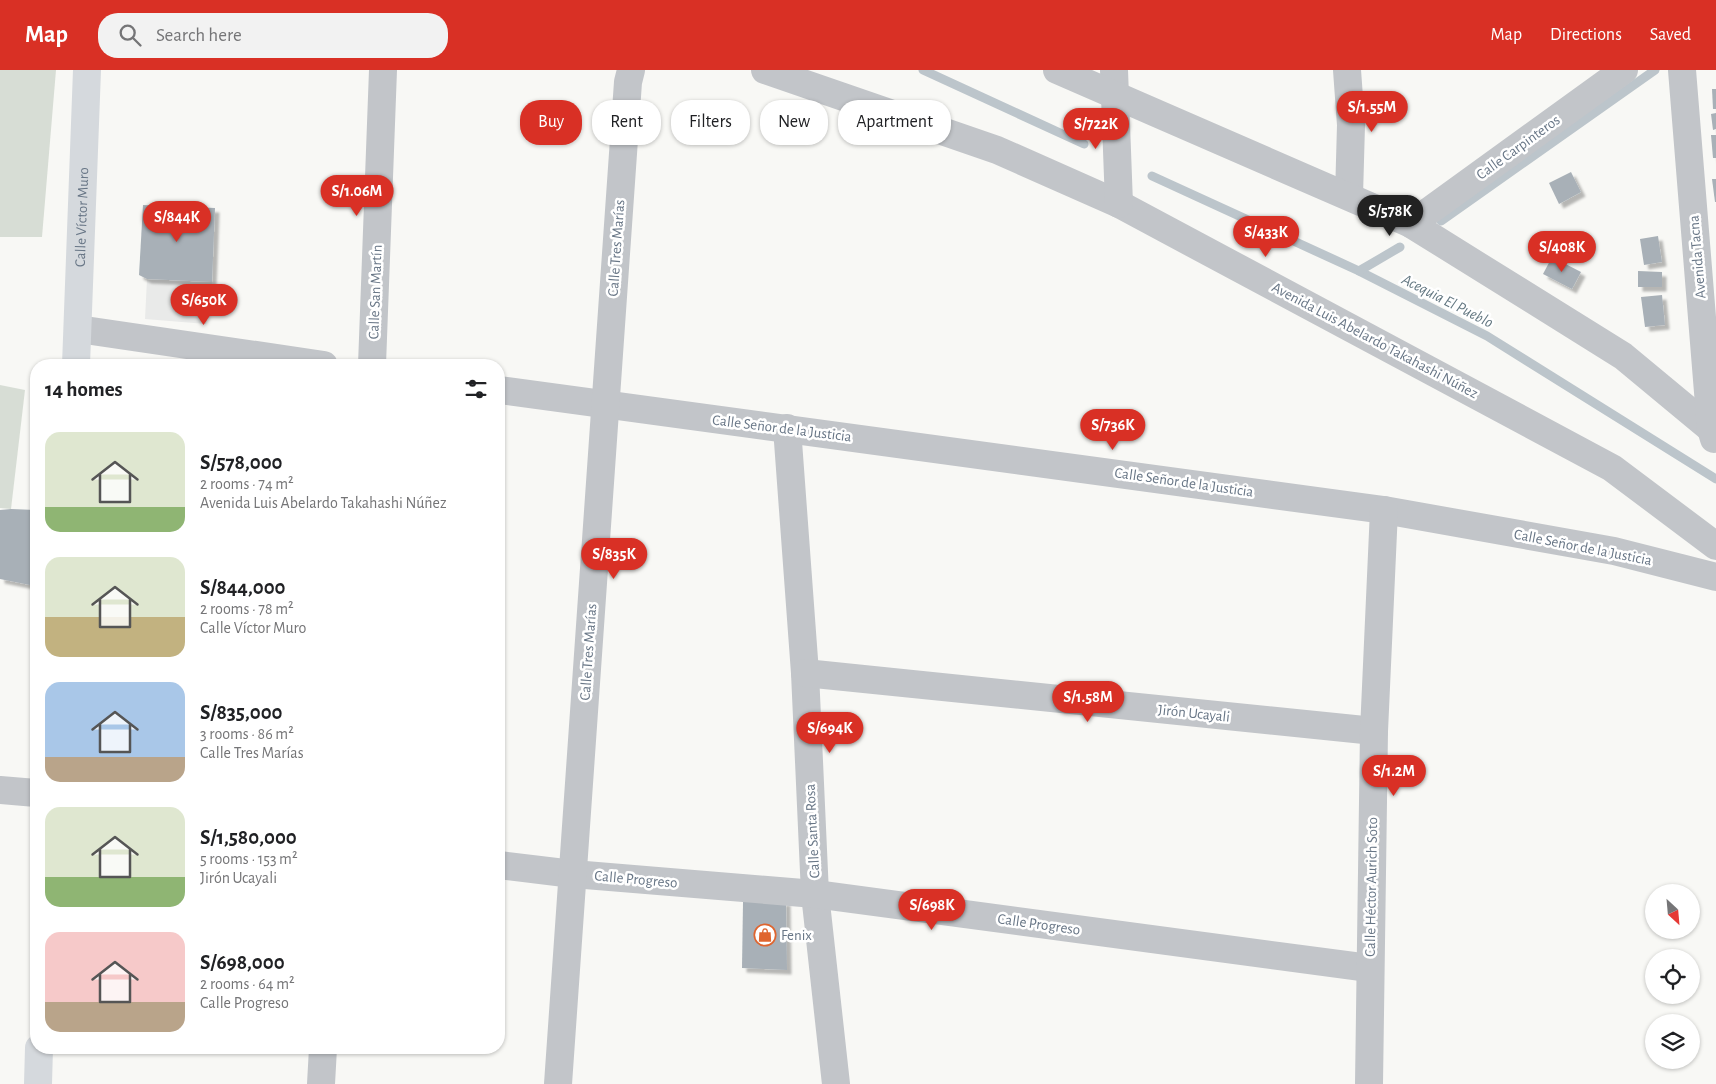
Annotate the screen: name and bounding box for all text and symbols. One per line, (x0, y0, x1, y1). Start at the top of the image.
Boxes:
search box (98, 13, 448, 58)
icon: search (116, 21, 144, 49)
text: Map (25, 23, 68, 47)
text: Search here (156, 26, 242, 45)
text: Map (1491, 26, 1522, 44)
text: Directions (1550, 26, 1622, 44)
text: Saved (1650, 26, 1691, 44)
pin: S/1.55M (1326, 90, 1418, 133)
text: S/1.55M (1348, 99, 1396, 115)
chip: Buy (520, 100, 582, 145)
chip: Rent (592, 100, 661, 145)
chip: Filters (671, 100, 750, 145)
chip: New (760, 100, 828, 145)
chip: Apartment (838, 100, 951, 145)
pin: S/722K (1055, 108, 1137, 150)
street label: Calle Carpinteros (1474, 112, 1563, 183)
text: S/722K (1074, 116, 1118, 132)
street label: Calle Víctor Muro (73, 167, 91, 267)
pin: S/1.06M (311, 174, 403, 217)
text: S/1.06M (332, 183, 382, 199)
pin: S/578K (1349, 194, 1431, 237)
street label: Calle Tres Marías (606, 199, 627, 297)
pin: S/844K (136, 200, 218, 243)
text: S/578K (1368, 203, 1412, 219)
text: S/844K (154, 209, 200, 225)
street label: Avenida Tacna (1686, 215, 1709, 299)
pin: S/433K (1225, 216, 1307, 258)
text: S/433K (1244, 224, 1288, 240)
pin: S/408K (1521, 230, 1603, 273)
text: S/408K (1539, 239, 1585, 255)
street label: Calle San Martín (366, 244, 385, 340)
water label: Acequia El Pueblo (1398, 271, 1496, 332)
street label: Avenida Luis Abelardo Takahashi Núñez (1269, 280, 1480, 401)
pin: S/650K (163, 284, 245, 326)
text: S/650K (182, 292, 226, 308)
icon: filters (462, 375, 490, 403)
text: 14 homes (45, 379, 123, 400)
pin: S/736K (1072, 408, 1154, 451)
street label: Calle Señor de la Justicia (711, 413, 853, 444)
text: S/736K (1091, 417, 1135, 433)
icon: home (85, 452, 145, 512)
text: S/578,000 (200, 452, 283, 473)
street label: Calle Señor de la Justicia (1113, 465, 1254, 500)
text: 2 rooms · 74 m² (200, 476, 294, 492)
text: Avenida Luis Abelardo Takahashi Núñez (200, 495, 447, 511)
street label: Calle Señor de la Justicia (1513, 527, 1653, 568)
pin: S/835K (573, 538, 655, 580)
text: S/835K (592, 546, 636, 562)
icon: home (85, 577, 145, 637)
text: S/844,000 (200, 577, 286, 598)
text: 2 rooms · 78 m² (200, 601, 294, 617)
street label: Calle Tres Marías (578, 603, 599, 701)
text: Calle Víctor Muro (200, 620, 306, 636)
pin: S/1.58M (1042, 680, 1134, 723)
text: S/1.58M (1063, 689, 1113, 705)
icon: home (85, 702, 145, 762)
text: S/835,000 (200, 702, 283, 723)
street label: Jirón Ucayali (1157, 702, 1231, 725)
pin: S/694K (789, 712, 871, 754)
text: S/694K (807, 720, 853, 736)
text: 3 rooms · 86 m² (200, 726, 294, 742)
text: Calle Tres Marías (200, 745, 304, 761)
pin: S/1.2M (1353, 754, 1435, 797)
text: S/1.2M (1373, 763, 1415, 779)
street label: Calle Santa Rosa (803, 783, 822, 879)
street label: Calle Héctor Aurich Soto (1363, 817, 1380, 957)
icon: home (85, 827, 145, 887)
text: S/1,580,000 (200, 827, 297, 848)
text: 5 rooms · 153 m² (200, 851, 298, 867)
street label: Calle Progreso (594, 868, 678, 891)
text: Jirón Ucayali (200, 870, 277, 886)
north arrow (1645, 884, 1700, 939)
map controls (1645, 884, 1700, 1069)
pin: S/698K (891, 888, 973, 931)
text: S/698K (909, 897, 955, 913)
street label: Calle Progreso (997, 911, 1081, 938)
shop icon: Fenix (753, 923, 777, 947)
place label: Fenix (781, 928, 812, 943)
button: locate (1645, 949, 1700, 1004)
icon: home (85, 952, 145, 1012)
text: S/698,000 (200, 952, 285, 973)
text: 2 rooms · 64 m² (200, 976, 295, 992)
text: Calle Progreso (200, 995, 289, 1011)
button: layers (1645, 1014, 1700, 1069)

